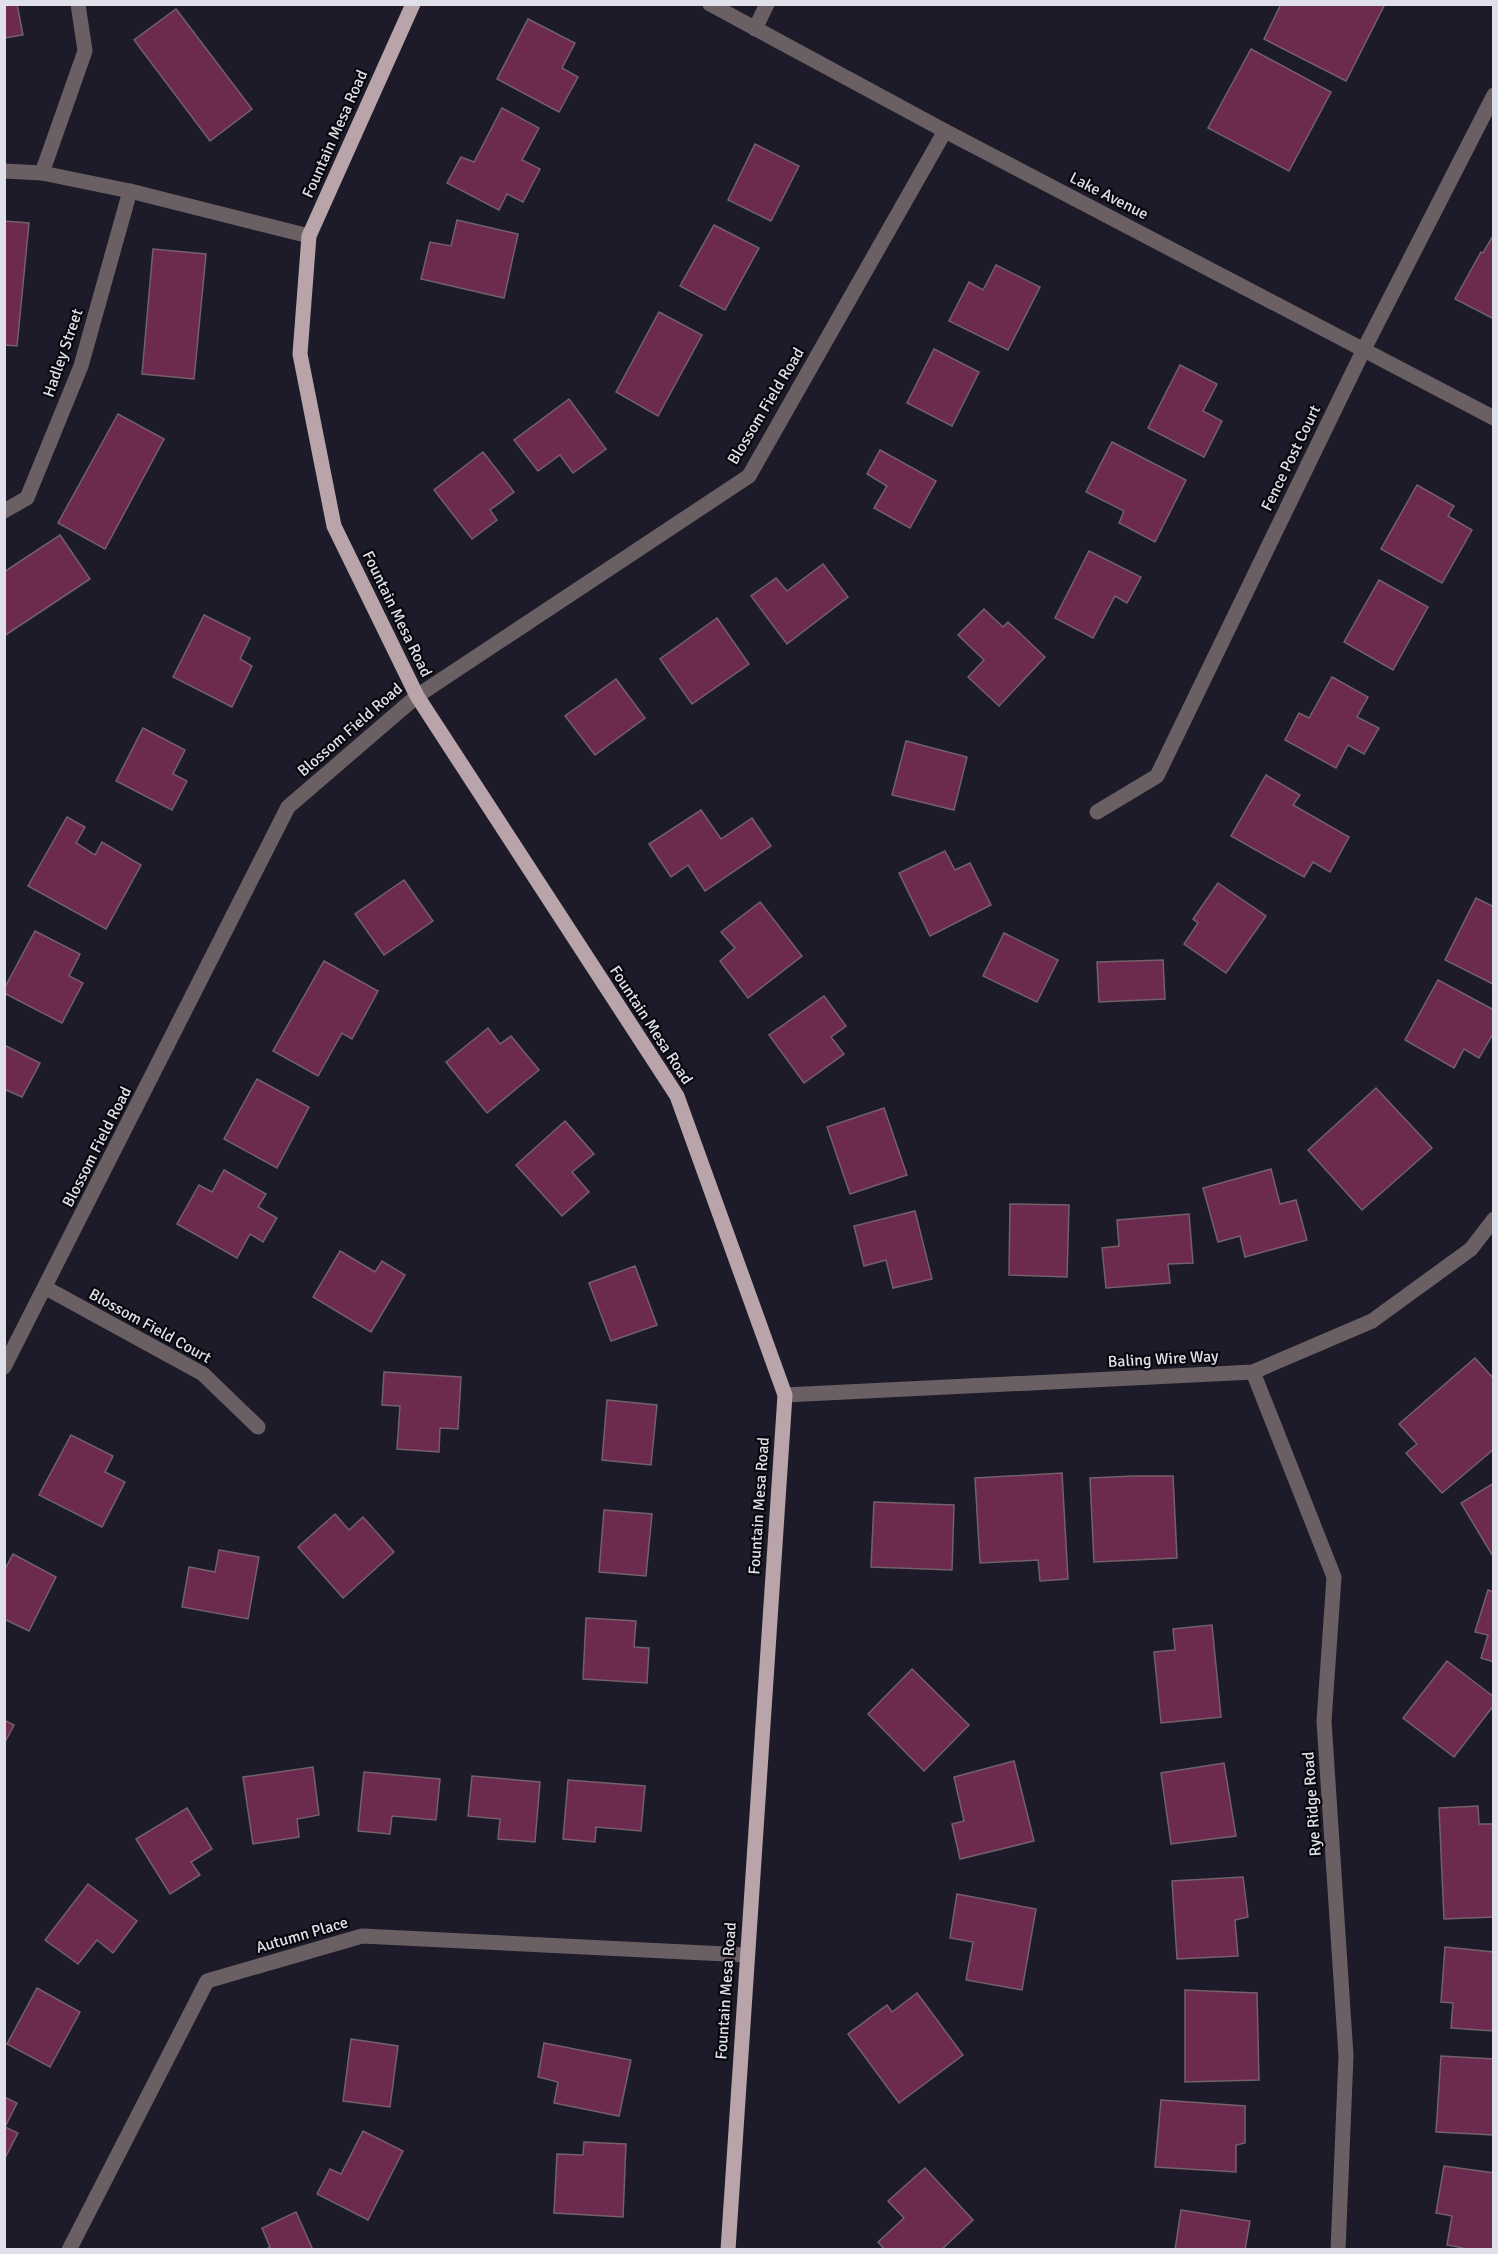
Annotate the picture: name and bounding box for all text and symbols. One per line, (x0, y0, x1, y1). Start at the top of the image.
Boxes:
street label: Fountain Mesa Road (298, 67, 372, 201)
street label: Lake Avenue (1066, 168, 1152, 224)
street label: Hadley Street (39, 306, 88, 400)
street label: Blossom Field Road (723, 344, 809, 468)
street label: Fence Post Court (1257, 402, 1325, 514)
street label: Fountain Mesa Road (358, 548, 436, 680)
street label: Blossom Field Road (293, 679, 407, 781)
street label: Fountain Mesa Road (605, 962, 697, 1088)
street label: Blossom Field Road (58, 1083, 136, 1211)
street label: Blossom Field Court (85, 1284, 215, 1368)
street label: Baling Wire Way (1107, 1346, 1219, 1372)
street label: Fountain Mesa Road (744, 1437, 774, 1575)
street label: Rye Ridge Road (1298, 1751, 1326, 1857)
street label: Autumn Place (254, 1912, 350, 1958)
street label: Fountain Mesa Road (711, 1922, 741, 2060)

